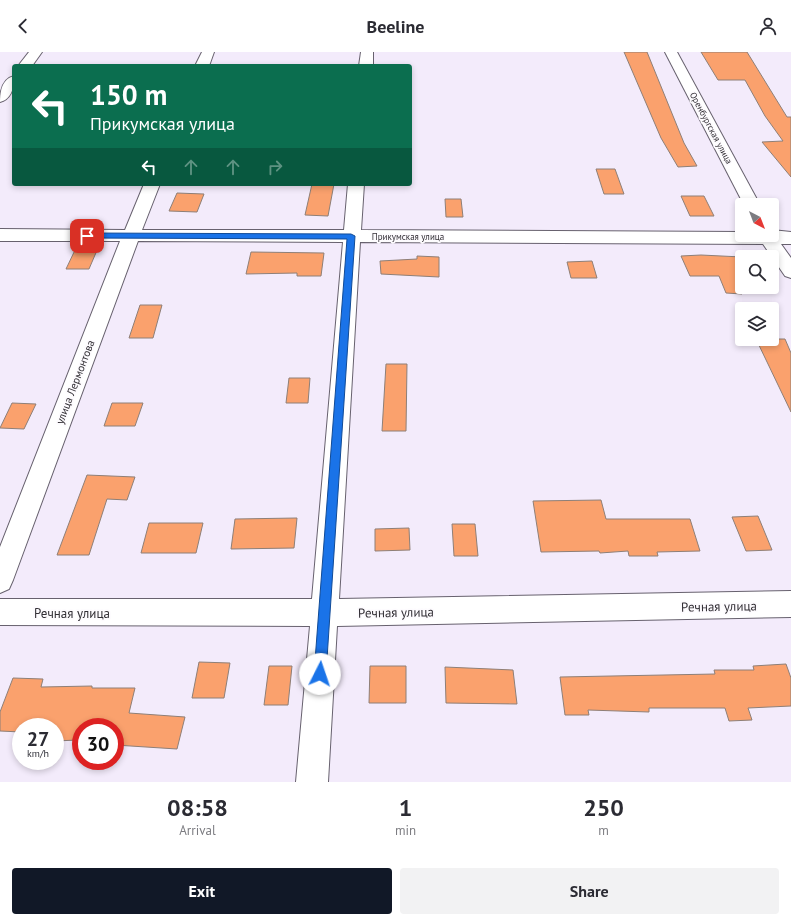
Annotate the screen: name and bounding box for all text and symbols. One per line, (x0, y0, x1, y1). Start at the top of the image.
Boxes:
icon: back (12, 15, 34, 37)
text: Beeline (367, 15, 424, 38)
icon: person (757, 15, 779, 37)
text: 150 m (90, 76, 167, 113)
icon: left (24, 80, 76, 132)
street label: Оренбургская улица (688, 90, 735, 166)
text: Прикумская улица (90, 112, 235, 135)
icon: left (138, 156, 160, 178)
icon: ahead (180, 156, 202, 178)
icon: ahead (222, 156, 244, 178)
icon: right (264, 156, 286, 178)
north arrow (735, 198, 779, 242)
map controls (735, 198, 779, 346)
pin (70, 219, 104, 253)
icon: arrive (76, 225, 98, 247)
street label: Прикумская улица (372, 231, 444, 242)
button: search (735, 250, 779, 294)
button: layers (735, 302, 779, 346)
street label: улица Лермонтова (52, 338, 98, 426)
street label: Речная улица (681, 597, 757, 616)
street label: Речная улица (358, 603, 434, 622)
street label: Речная улица (34, 605, 110, 622)
position arrow (299, 653, 341, 695)
speed limit sign: 30 (72, 718, 124, 770)
text: 27 (27, 726, 49, 752)
text: km/h (27, 747, 49, 760)
text: 08:58 (167, 792, 228, 823)
text: 1 (399, 792, 412, 823)
text: 250 (583, 792, 624, 823)
text: Arrival (179, 822, 216, 839)
text: min (395, 822, 416, 839)
text: m (598, 822, 609, 839)
button: Exit (12, 868, 392, 914)
button: Share (400, 868, 779, 914)

